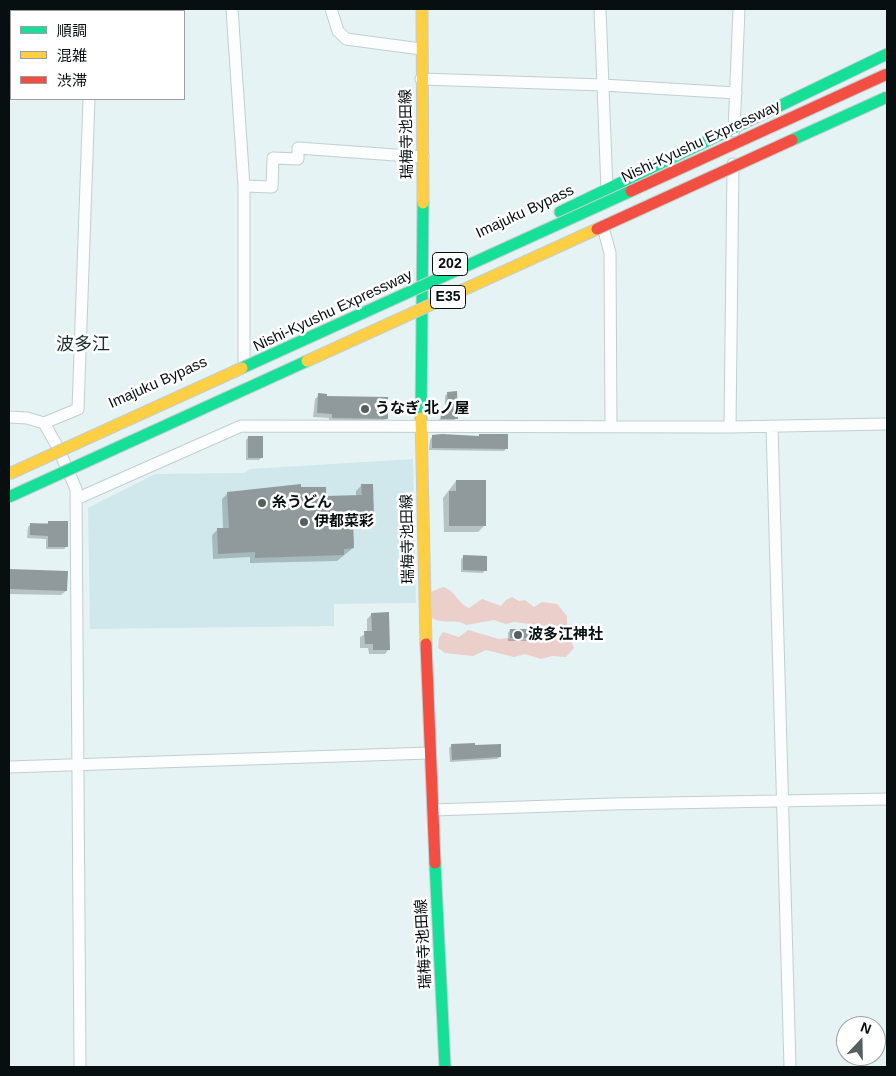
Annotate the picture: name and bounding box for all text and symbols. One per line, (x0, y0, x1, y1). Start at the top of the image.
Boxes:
legend (10, 10, 185, 100)
text: 順調 (57, 22, 87, 39)
text: 混雑 (57, 47, 87, 64)
text: 渋滞 (57, 72, 87, 89)
street label: 瑞梅寺池田線 (397, 89, 417, 179)
street label: Nishi-Kyushu Expressway (619, 97, 783, 187)
street label: Imajuku Bypass (473, 181, 577, 243)
road number: 202 (432, 252, 468, 276)
street label: Nishi-Kyushu Expressway (251, 266, 415, 356)
road number: E35 (430, 286, 466, 308)
district label: 波多江 (56, 334, 110, 356)
street label: Imajuku Bypass (106, 353, 210, 413)
place label: うなぎ 北ノ屋 (375, 400, 469, 418)
marker: うなぎ 北ノ屋 (359, 403, 371, 415)
place label: 糸うどん (272, 494, 332, 512)
street label: 瑞梅寺池田線 (398, 494, 418, 584)
marker: 糸うどん (256, 497, 268, 509)
place label: 伊都菜彩 (314, 513, 374, 531)
marker: 伊都菜彩 (298, 516, 310, 528)
place label: 波多江神社 (528, 626, 603, 644)
marker: 波多江神社 (512, 629, 524, 641)
street label: 瑞梅寺池田線 (413, 899, 435, 989)
north arrow (836, 1016, 886, 1066)
text: N (858, 1019, 874, 1037)

